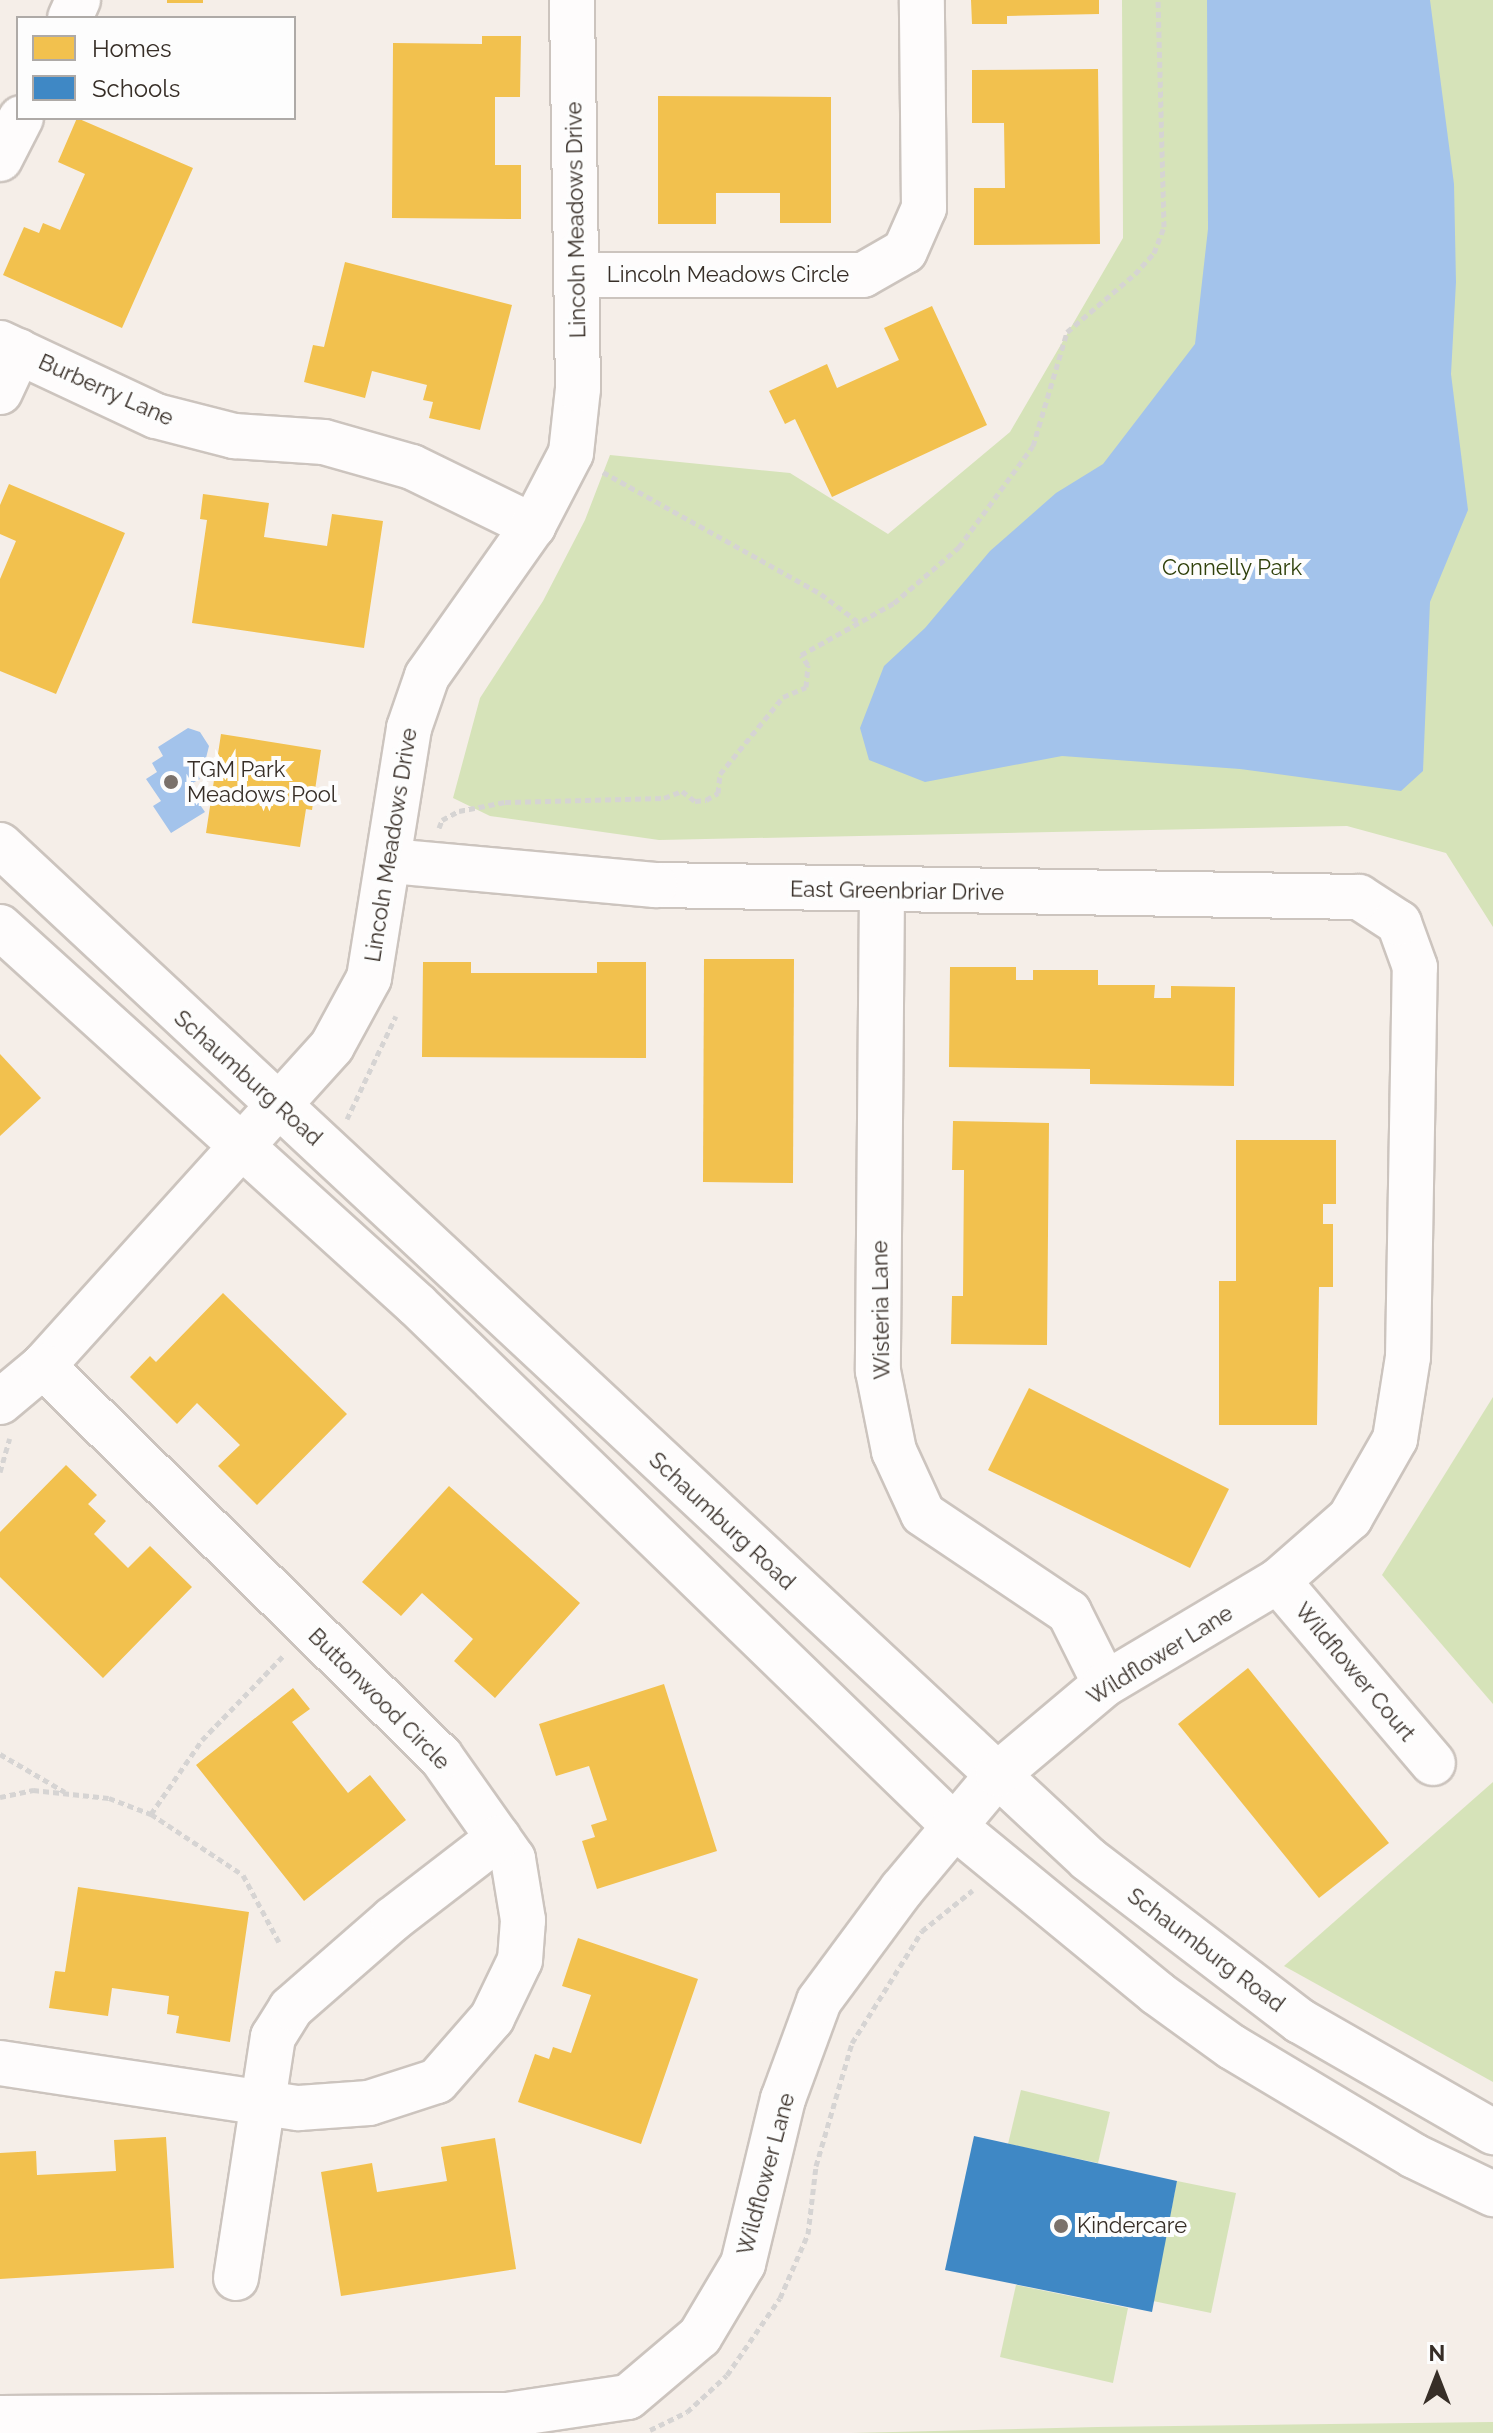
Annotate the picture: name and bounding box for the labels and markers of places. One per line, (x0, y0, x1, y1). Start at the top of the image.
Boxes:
place label: TGM Park Meadows Pool (187, 756, 337, 808)
marker: TGM Park Meadows Pool (162, 773, 180, 791)
place label: Kindercare (1077, 2213, 1187, 2239)
marker: Kindercare (1052, 2217, 1070, 2235)

